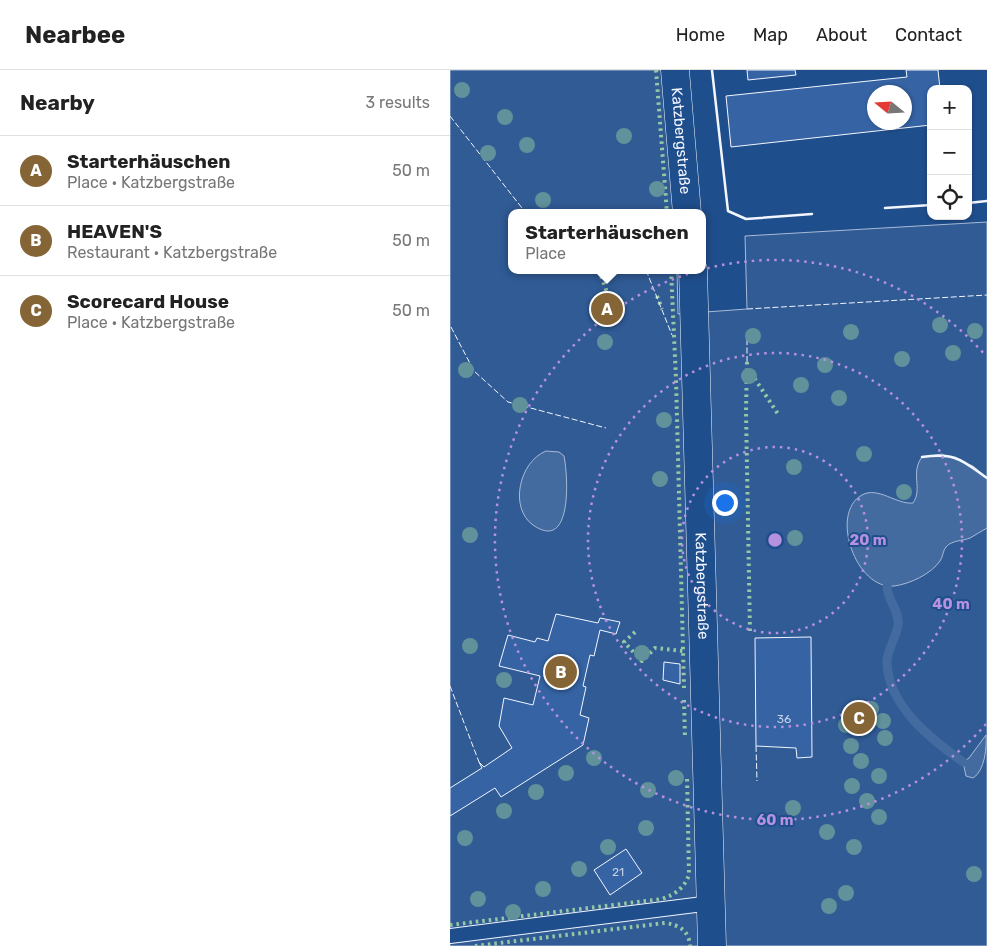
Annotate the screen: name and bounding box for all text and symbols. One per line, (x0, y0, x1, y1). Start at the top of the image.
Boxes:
text: Nearbee (25, 21, 125, 49)
text: Home (676, 24, 725, 46)
text: Map (753, 24, 788, 46)
text: About (816, 24, 867, 46)
text: Contact (895, 24, 962, 46)
north arrow (867, 85, 912, 130)
map controls (927, 85, 972, 220)
button: + (927, 85, 972, 130)
street label: Katzbergstraße (667, 87, 694, 195)
text: Nearby (20, 90, 95, 115)
text: 3 results (365, 93, 430, 112)
button: − (927, 130, 972, 175)
text: Starterhäuschen (67, 150, 230, 173)
text: A (30, 161, 42, 180)
text: 50 m (392, 161, 430, 180)
text: Place · Katzbergstraße (67, 173, 235, 192)
button: locate (927, 175, 972, 220)
popup (508, 209, 706, 274)
text: HEAVEN'S (67, 220, 162, 243)
text: Starterhäuschen (525, 221, 689, 244)
text: B (30, 231, 42, 250)
text: 50 m (392, 231, 430, 250)
text: Restaurant · Katzbergstraße (67, 243, 277, 262)
text: Place (525, 244, 566, 263)
text: Scorecard House (67, 290, 229, 313)
pin: A (591, 290, 623, 328)
text: C (30, 301, 42, 320)
text: 50 m (392, 301, 430, 320)
text: Place · Katzbergstraße (67, 313, 235, 332)
your location (712, 490, 738, 516)
centre of rings (766, 531, 784, 549)
text: 20 m (850, 531, 886, 549)
street label: Katzbergstraße (691, 532, 712, 640)
text: 40 m (932, 595, 970, 613)
pin: B (545, 653, 577, 691)
pin: C (843, 699, 875, 737)
house number: 36 (777, 712, 791, 726)
text: 60 m (757, 811, 793, 829)
house number: 21 (612, 865, 624, 879)

